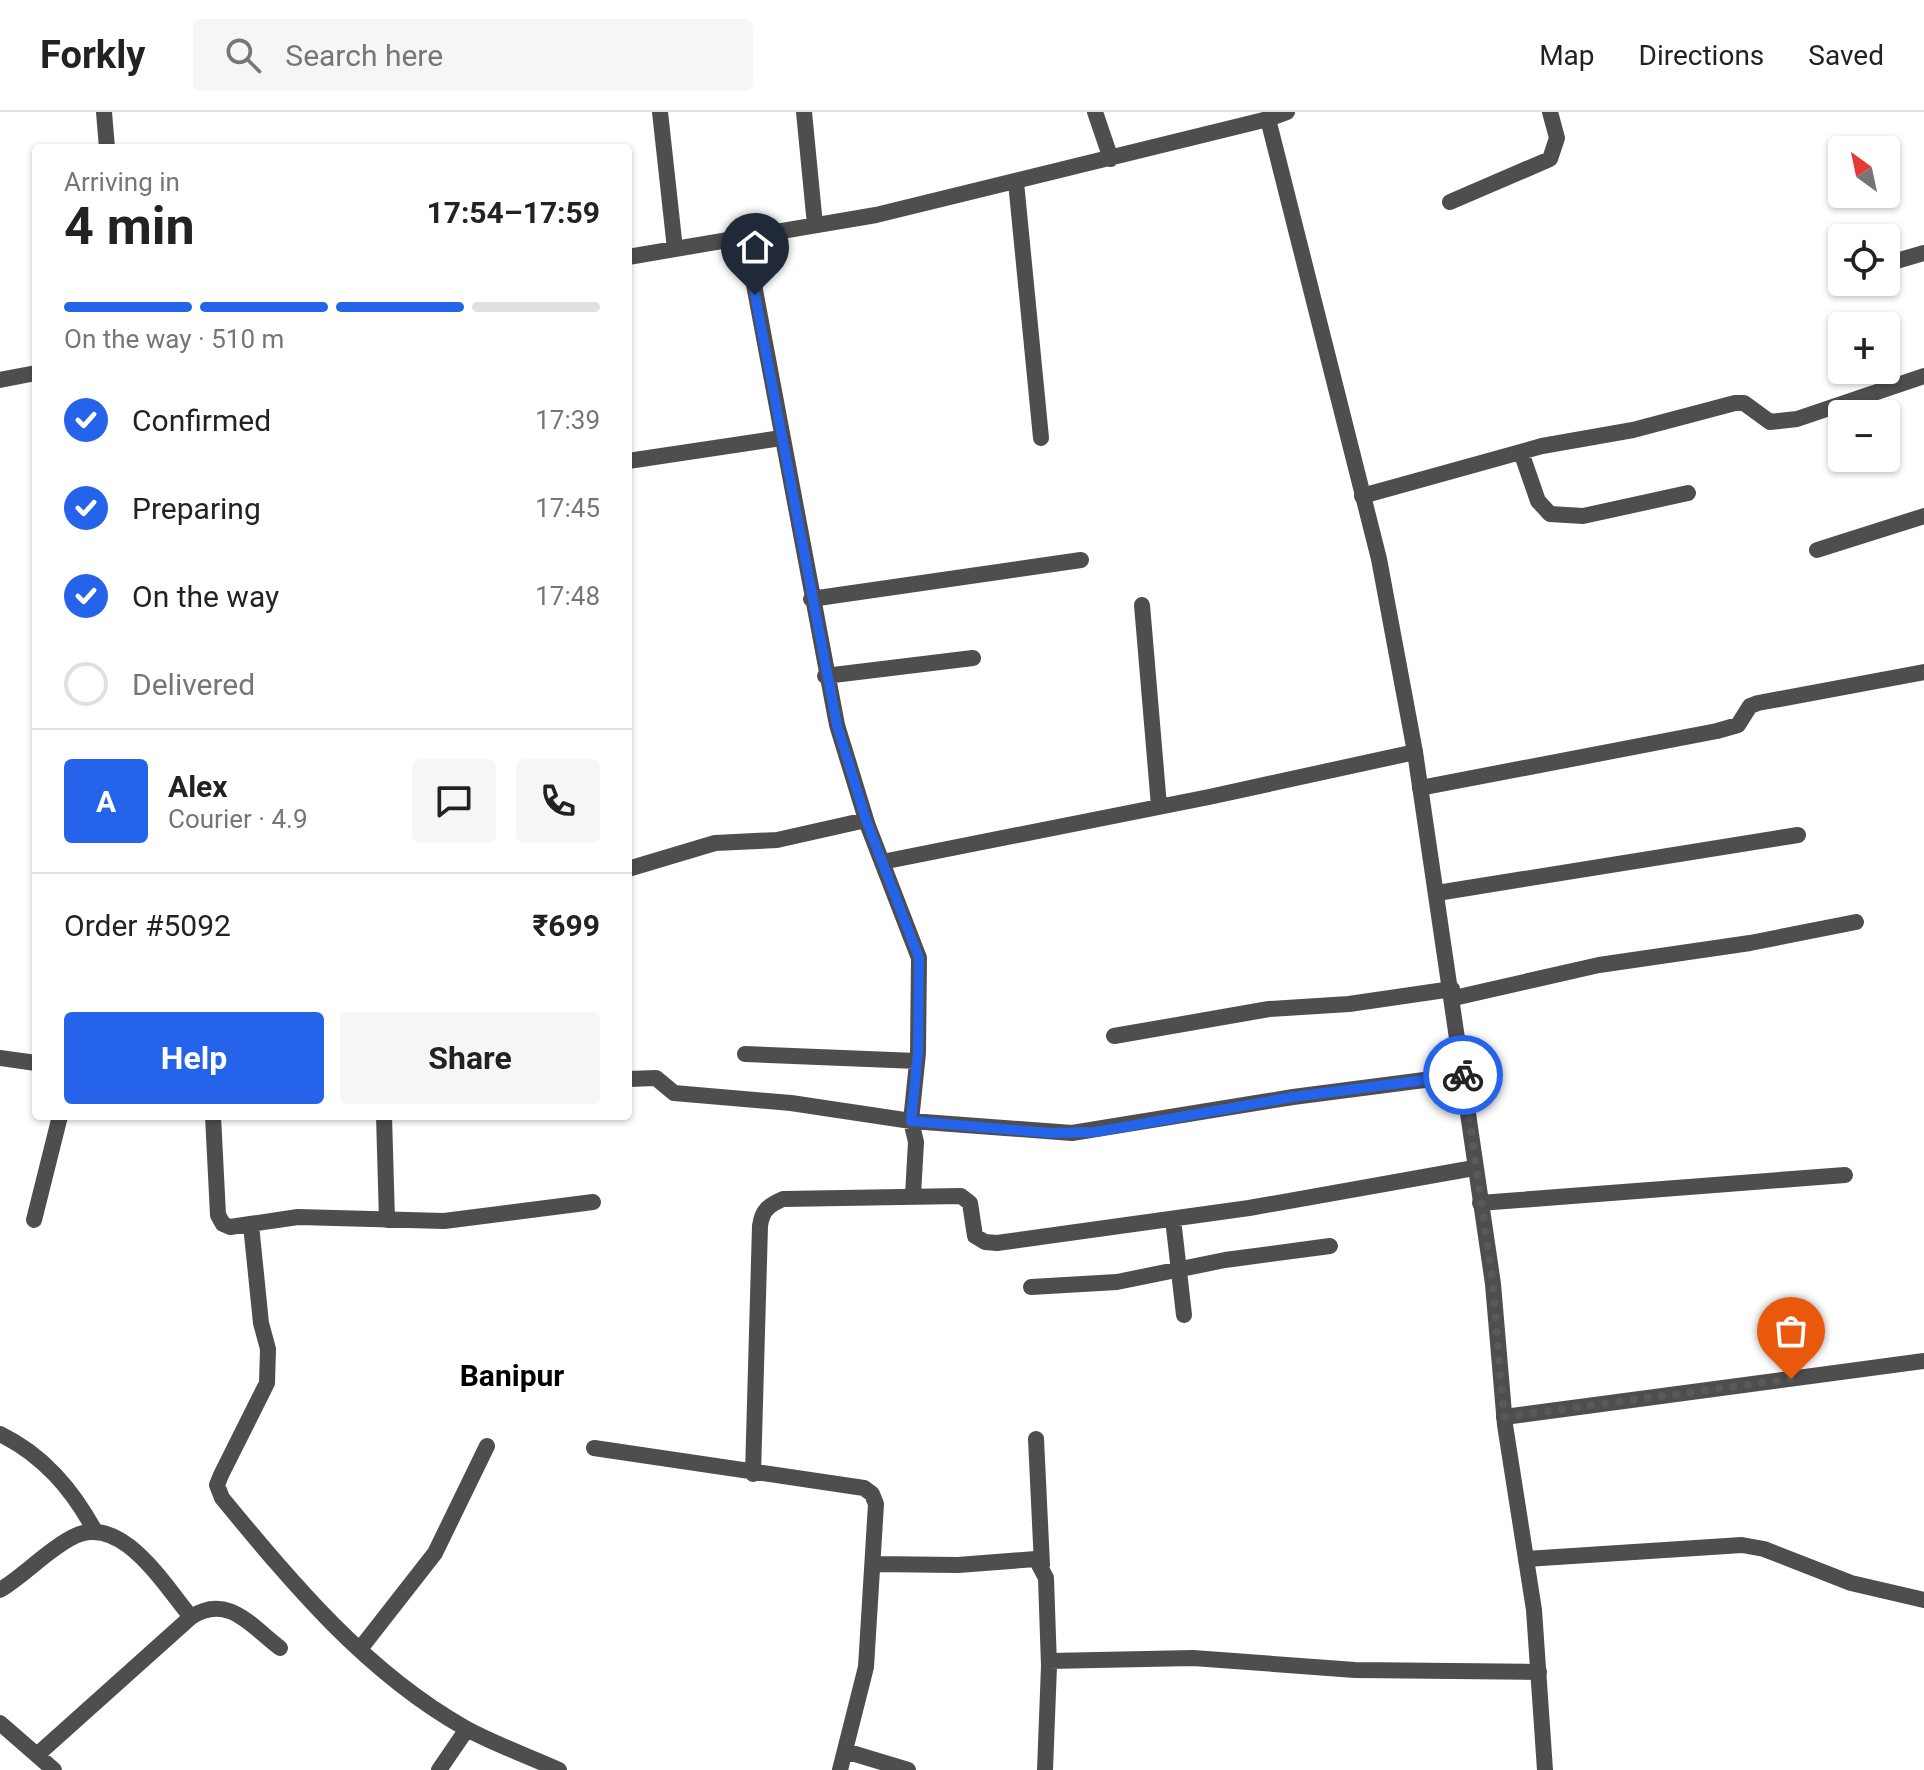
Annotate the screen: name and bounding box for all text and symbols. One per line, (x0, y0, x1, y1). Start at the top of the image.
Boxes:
search box (193, 19, 753, 91)
text: Forkly (40, 33, 145, 77)
icon: search (221, 33, 265, 77)
text: Search here (285, 38, 443, 73)
text: Map (1539, 39, 1595, 72)
text: Directions (1639, 39, 1764, 72)
text: Saved (1808, 39, 1884, 72)
north arrow (1828, 136, 1900, 208)
map controls (1828, 136, 1900, 472)
text: Arriving in (64, 167, 180, 197)
text: 17:54–17:59 (426, 195, 600, 230)
text: 4 min (64, 196, 195, 257)
pin (721, 213, 789, 295)
button: locate (1828, 224, 1900, 296)
icon: home (733, 225, 777, 269)
button: + (1828, 312, 1900, 384)
text: On the way · 510 m (64, 324, 284, 354)
icon: check (64, 398, 108, 442)
button: − (1828, 400, 1900, 472)
text: Confirmed (132, 403, 271, 438)
text: 17:39 (535, 405, 600, 435)
icon: check (64, 486, 108, 530)
text: Preparing (132, 491, 261, 526)
text: 17:45 (535, 493, 600, 523)
icon: check (64, 574, 108, 618)
text: On the way (132, 579, 279, 614)
text: 17:48 (535, 581, 600, 611)
text: Delivered (132, 667, 255, 702)
button: chat (412, 759, 496, 843)
button: phone (516, 759, 600, 843)
text: Alex (168, 769, 228, 804)
text: A (96, 784, 116, 819)
text: Courier · 4.9 (168, 804, 308, 834)
text: Order #5092 (64, 908, 231, 943)
text: ₹699 (533, 908, 600, 943)
button: Help (64, 1012, 324, 1104)
button: Share (340, 1012, 600, 1104)
courier (1423, 1035, 1503, 1115)
icon: bike (1441, 1053, 1485, 1097)
pin (1757, 1297, 1825, 1379)
icon: bag (1769, 1309, 1813, 1353)
district label: Banipur (460, 1358, 564, 1393)

